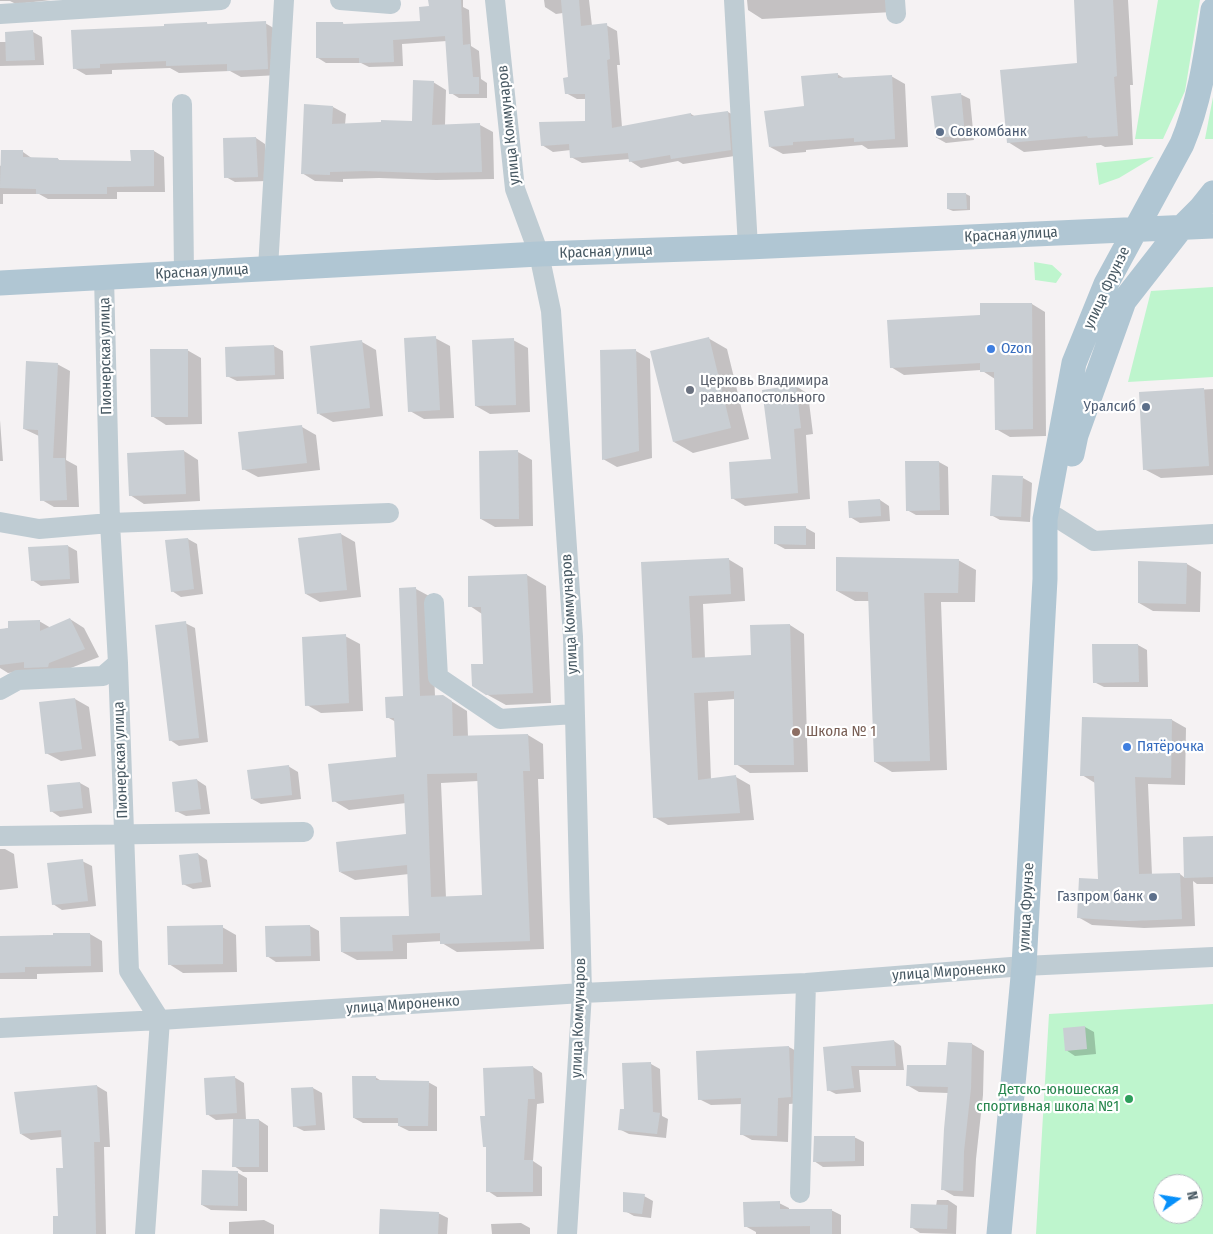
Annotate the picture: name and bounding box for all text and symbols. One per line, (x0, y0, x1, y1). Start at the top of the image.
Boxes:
street label: улица Коммунаров (494, 64, 524, 186)
place label: Совкомбанк (950, 123, 1027, 141)
marker: Совкомбанк (934, 126, 946, 138)
street label: Красная улица (964, 224, 1058, 246)
street label: Красная улица (559, 241, 653, 263)
street label: улица Фрунзе (1080, 244, 1134, 332)
street label: Красная улица (155, 261, 249, 283)
street label: Пионерская улица (96, 297, 116, 415)
place label: Ozon (1001, 340, 1032, 358)
marker: Ozon (985, 343, 997, 355)
place label: Церковь Владимира равноапостольного (700, 372, 828, 407)
marker: Церковь Владимира равноапостольного (684, 384, 696, 396)
place label: Уралсиб (1084, 398, 1136, 416)
marker: Уралсиб (1140, 401, 1152, 413)
street label: улица Коммунаров (558, 553, 582, 675)
street label: Пионерская улица (110, 701, 132, 819)
place label: Школа № 1 (806, 723, 876, 741)
marker: Школа № 1 (790, 726, 802, 738)
place label: Пятёрочка (1137, 738, 1204, 756)
marker: Пятёрочка (1121, 741, 1133, 753)
street label: улица Фрунзе (1016, 862, 1038, 952)
place label: Газпром банк (1057, 888, 1143, 906)
marker: Газпром банк (1147, 891, 1159, 903)
street label: улица Коммунаров (568, 958, 590, 1078)
street label: улица Мироненко (892, 959, 1006, 985)
street label: улица Мироненко (346, 992, 460, 1018)
place label: Детско-юношеская спортивная школа №1 (976, 1081, 1119, 1116)
marker: Детско-юношеская спортивная школа №1 (1123, 1093, 1135, 1105)
north arrow (1153, 1174, 1203, 1224)
text: N (1183, 1190, 1201, 1202)

